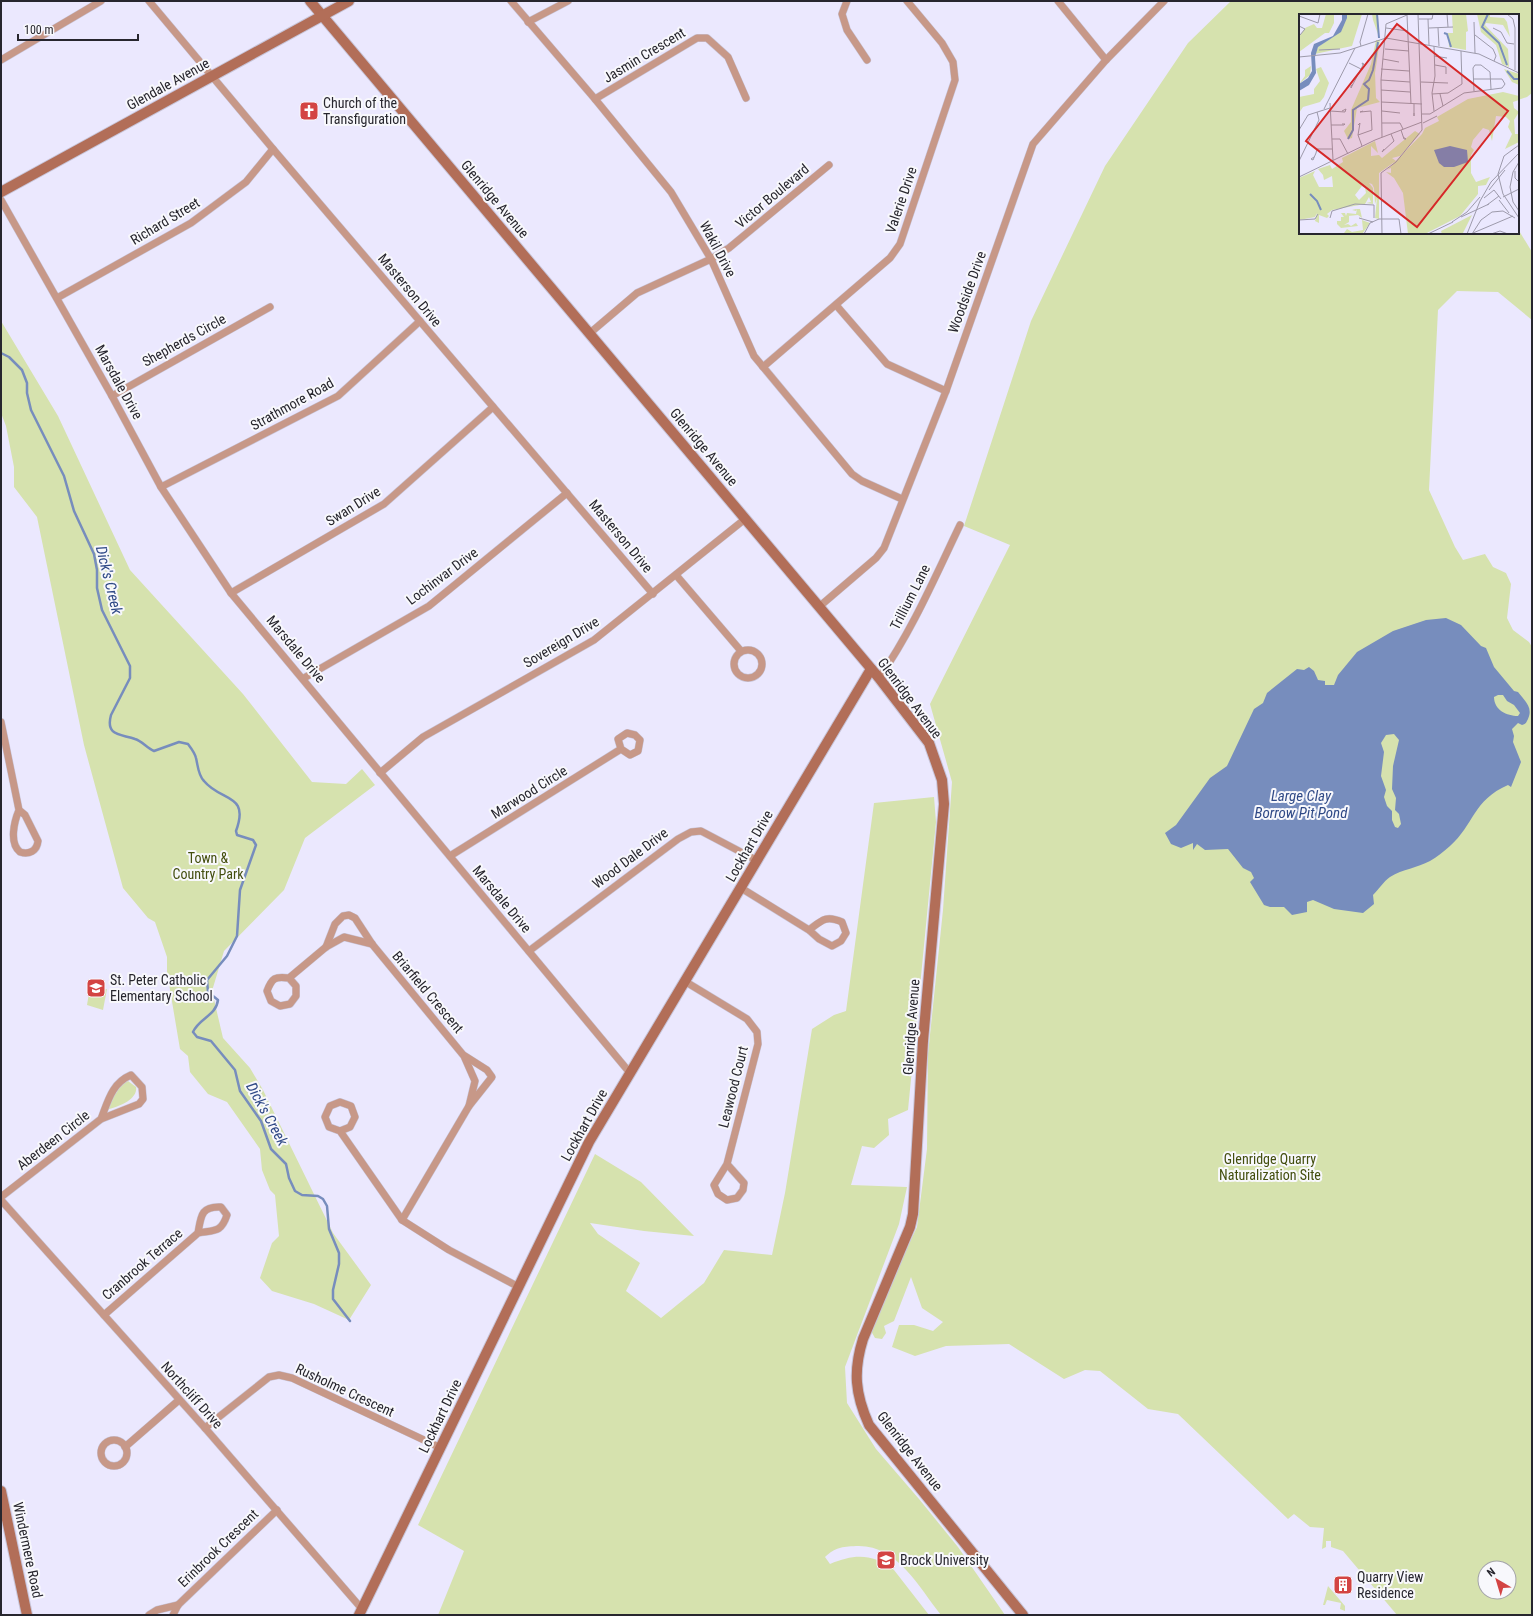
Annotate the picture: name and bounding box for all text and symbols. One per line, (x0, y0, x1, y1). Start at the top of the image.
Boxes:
inset map (1299, 14, 1519, 234)
scale bar (18, 16, 138, 42)
text: 100 m (24, 23, 54, 37)
street label: Jasmin Crescent (600, 24, 688, 86)
street label: Glendale Avenue (124, 55, 212, 113)
place label: Church of the Transfiguration (323, 95, 406, 127)
church icon: Church of the Transfiguration (298, 100, 320, 122)
street label: Glenridge Avenue (458, 157, 532, 241)
street label: Victor Boulevard (732, 161, 812, 231)
street label: Valerie Drive (882, 164, 920, 235)
street label: Richard Street (128, 194, 202, 248)
street label: Wakil Drive (697, 218, 740, 280)
street label: Woodside Drive (945, 249, 989, 335)
street label: Masterson Drive (375, 250, 445, 330)
street label: Shepherds Circle (139, 310, 229, 370)
street label: Marsdale Drive (92, 342, 146, 422)
street label: Strathmore Road (248, 375, 336, 433)
street label: Glenridge Avenue (667, 405, 741, 489)
street label: Swan Drive (323, 483, 383, 529)
street label: Masterson Drive (586, 496, 656, 576)
water label: Dick's Creek (92, 544, 126, 616)
street label: Lochinvar Drive (403, 544, 481, 608)
street label: Trillium Lane (887, 561, 933, 632)
street label: Marsdale Drive (263, 612, 329, 686)
street label: Sovereign Drive (520, 613, 602, 671)
street label: Glenridge Avenue (875, 655, 946, 742)
street label: Marwood Circle (488, 762, 570, 822)
water label: Large Clay Borrow Pit Pond (1255, 787, 1348, 822)
street label: Lockhart Drive (722, 807, 776, 885)
street label: Wood Dale Drive (589, 824, 671, 892)
park label: Town & Country Park (172, 850, 244, 882)
street label: Marsdale Drive (469, 862, 535, 936)
street label: Briarfield Crescent (389, 948, 467, 1036)
place label: St. Peter Catholic Elementary School (110, 972, 213, 1004)
school or university icon: St. Peter Catholic Elementary School (85, 977, 107, 999)
street label: Glenridge Avenue (900, 978, 922, 1076)
street label: Leawood Court (715, 1044, 751, 1130)
water label: Dick's Creek (242, 1079, 292, 1149)
street label: Lockhart Drive (558, 1086, 611, 1164)
street label: Aberdeen Circle (14, 1107, 93, 1173)
park label: Glenridge Quarry Naturalization Site (1219, 1151, 1321, 1183)
street label: Cranbrook Terrace (99, 1225, 186, 1303)
street label: Northcliff Drive (158, 1358, 226, 1432)
street label: Rusholme Crescent (293, 1360, 397, 1420)
street label: Lockhart Drive (415, 1376, 465, 1455)
street label: Glenridge Avenue (874, 1408, 946, 1494)
street label: Windermere Road (10, 1501, 46, 1599)
street label: Erinbrook Crescent (175, 1506, 261, 1590)
school or university icon: Brock University (875, 1549, 897, 1571)
place label: Brock University (900, 1552, 989, 1568)
north arrow (1477, 1560, 1517, 1600)
text: N (1484, 1565, 1498, 1580)
place label: Quarry View Residence (1357, 1569, 1423, 1601)
building icon: Quarry View Residence (1332, 1574, 1354, 1596)

